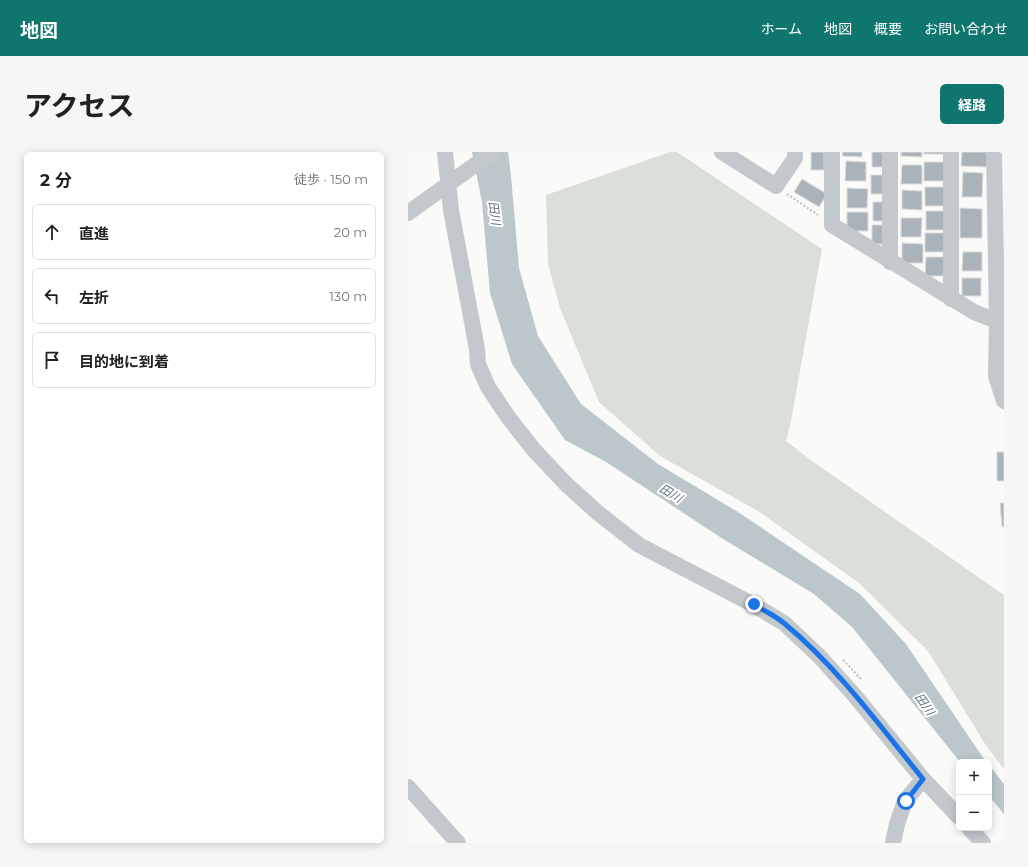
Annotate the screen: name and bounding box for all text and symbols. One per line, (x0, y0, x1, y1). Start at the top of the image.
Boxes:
text: 地図 (20, 19, 58, 42)
text: ホーム (760, 20, 802, 38)
text: 地図 (824, 20, 852, 38)
text: 概要 (874, 20, 902, 38)
text: お問い合わせ (924, 20, 1008, 38)
button: 経路 (940, 84, 1004, 124)
text: アクセス (24, 89, 135, 123)
text: 2 分 (40, 170, 72, 190)
text: 徒歩 · 150 m (294, 171, 368, 187)
water label: 田川 (486, 200, 504, 228)
icon: ahead (41, 221, 63, 243)
text: 直進 (79, 224, 109, 243)
text: 20 m (334, 224, 367, 240)
icon: left (41, 285, 63, 307)
text: 左折 (79, 288, 109, 307)
text: 130 m (329, 288, 367, 304)
icon: arrive (41, 349, 63, 371)
text: 目的地に到着 (79, 352, 169, 371)
water label: 田川 (657, 480, 687, 507)
route end (745, 595, 763, 613)
water label: 田川 (912, 690, 939, 720)
map controls (956, 759, 992, 831)
button: + (956, 759, 992, 795)
route start (897, 792, 915, 810)
button: − (956, 795, 992, 831)

